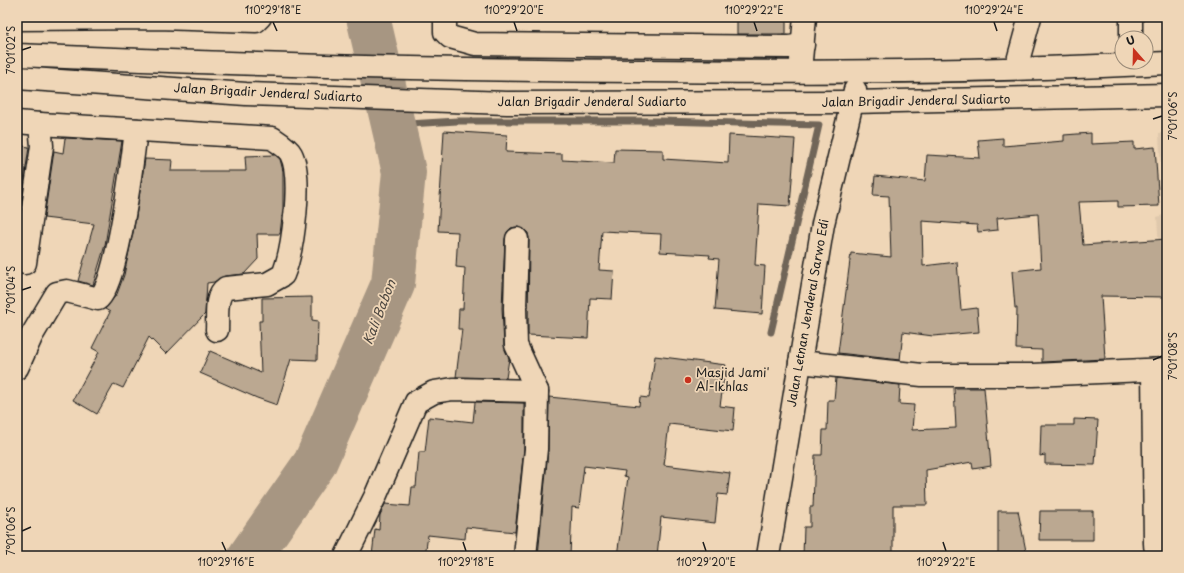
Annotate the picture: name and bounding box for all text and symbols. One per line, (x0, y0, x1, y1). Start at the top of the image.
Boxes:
text: 110°29'18"E (245, 2, 301, 17)
text: 110°29'20"E (484, 2, 544, 17)
text: 110°29'22"E (725, 2, 783, 17)
text: 110°29'24"E (965, 2, 1023, 17)
text: 7°01'02"S (3, 26, 18, 74)
north arrow (1114, 30, 1154, 70)
text: U (1124, 31, 1137, 50)
street label: Jalan Brigadir Jenderal Sudiarto (173, 78, 363, 106)
street label: Jalan Brigadir Jenderal Sudiarto (821, 89, 1011, 111)
street label: Jalan Brigadir Jenderal Sudiarto (498, 92, 687, 110)
text: 7°01'06"S (1165, 92, 1180, 140)
street label: Jalan Letnan Jenderal Sarwo Edi (782, 218, 832, 408)
text: 7°01'04"S (3, 266, 18, 314)
water label: Kali Babon (357, 276, 400, 347)
text: 7°01'08"S (1165, 332, 1180, 380)
place label: Masjid Jami' Al-Ikhlas (696, 363, 770, 395)
marker: Masjid Jami' Al-Ikhlas (683, 375, 693, 385)
text: 7°01'06"S (3, 507, 18, 555)
text: 110°29'16"E (198, 554, 254, 569)
text: 110°29'18"E (438, 554, 494, 569)
text: 110°29'20"E (676, 554, 736, 569)
text: 110°29'22"E (917, 554, 975, 569)

